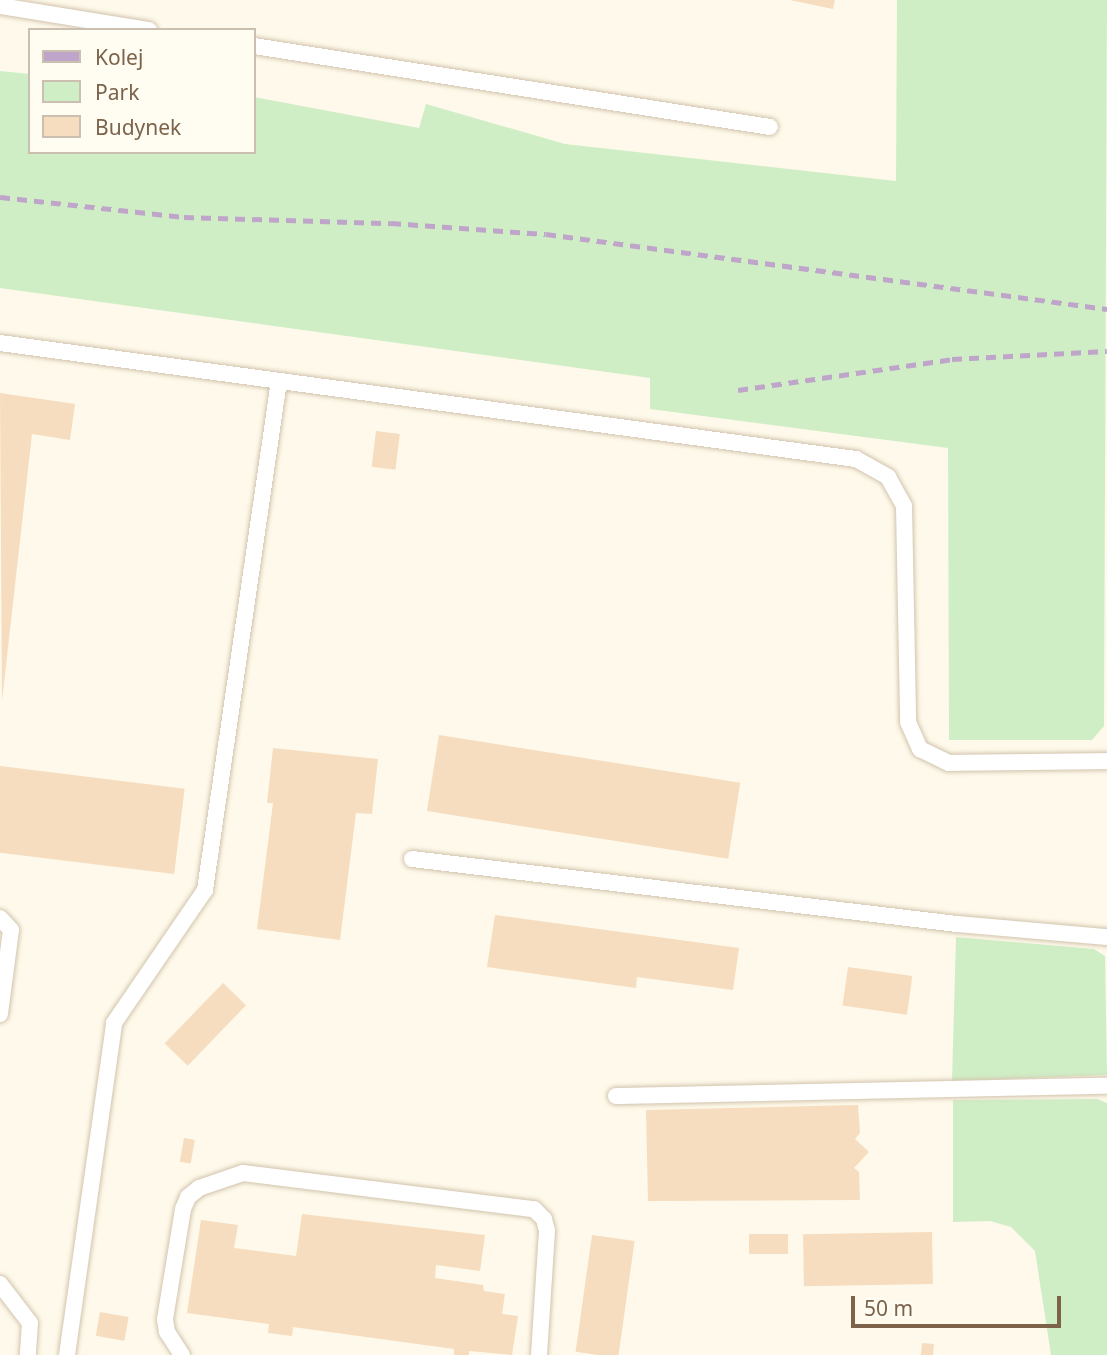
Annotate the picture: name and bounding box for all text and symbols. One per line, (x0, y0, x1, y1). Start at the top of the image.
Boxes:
legend (28, 28, 256, 154)
text: Kolej (95, 43, 143, 71)
text: Park (95, 78, 139, 106)
text: Budynek (95, 113, 181, 141)
scale bar (855, 1282, 1065, 1326)
text: 50 m (864, 1294, 913, 1322)

